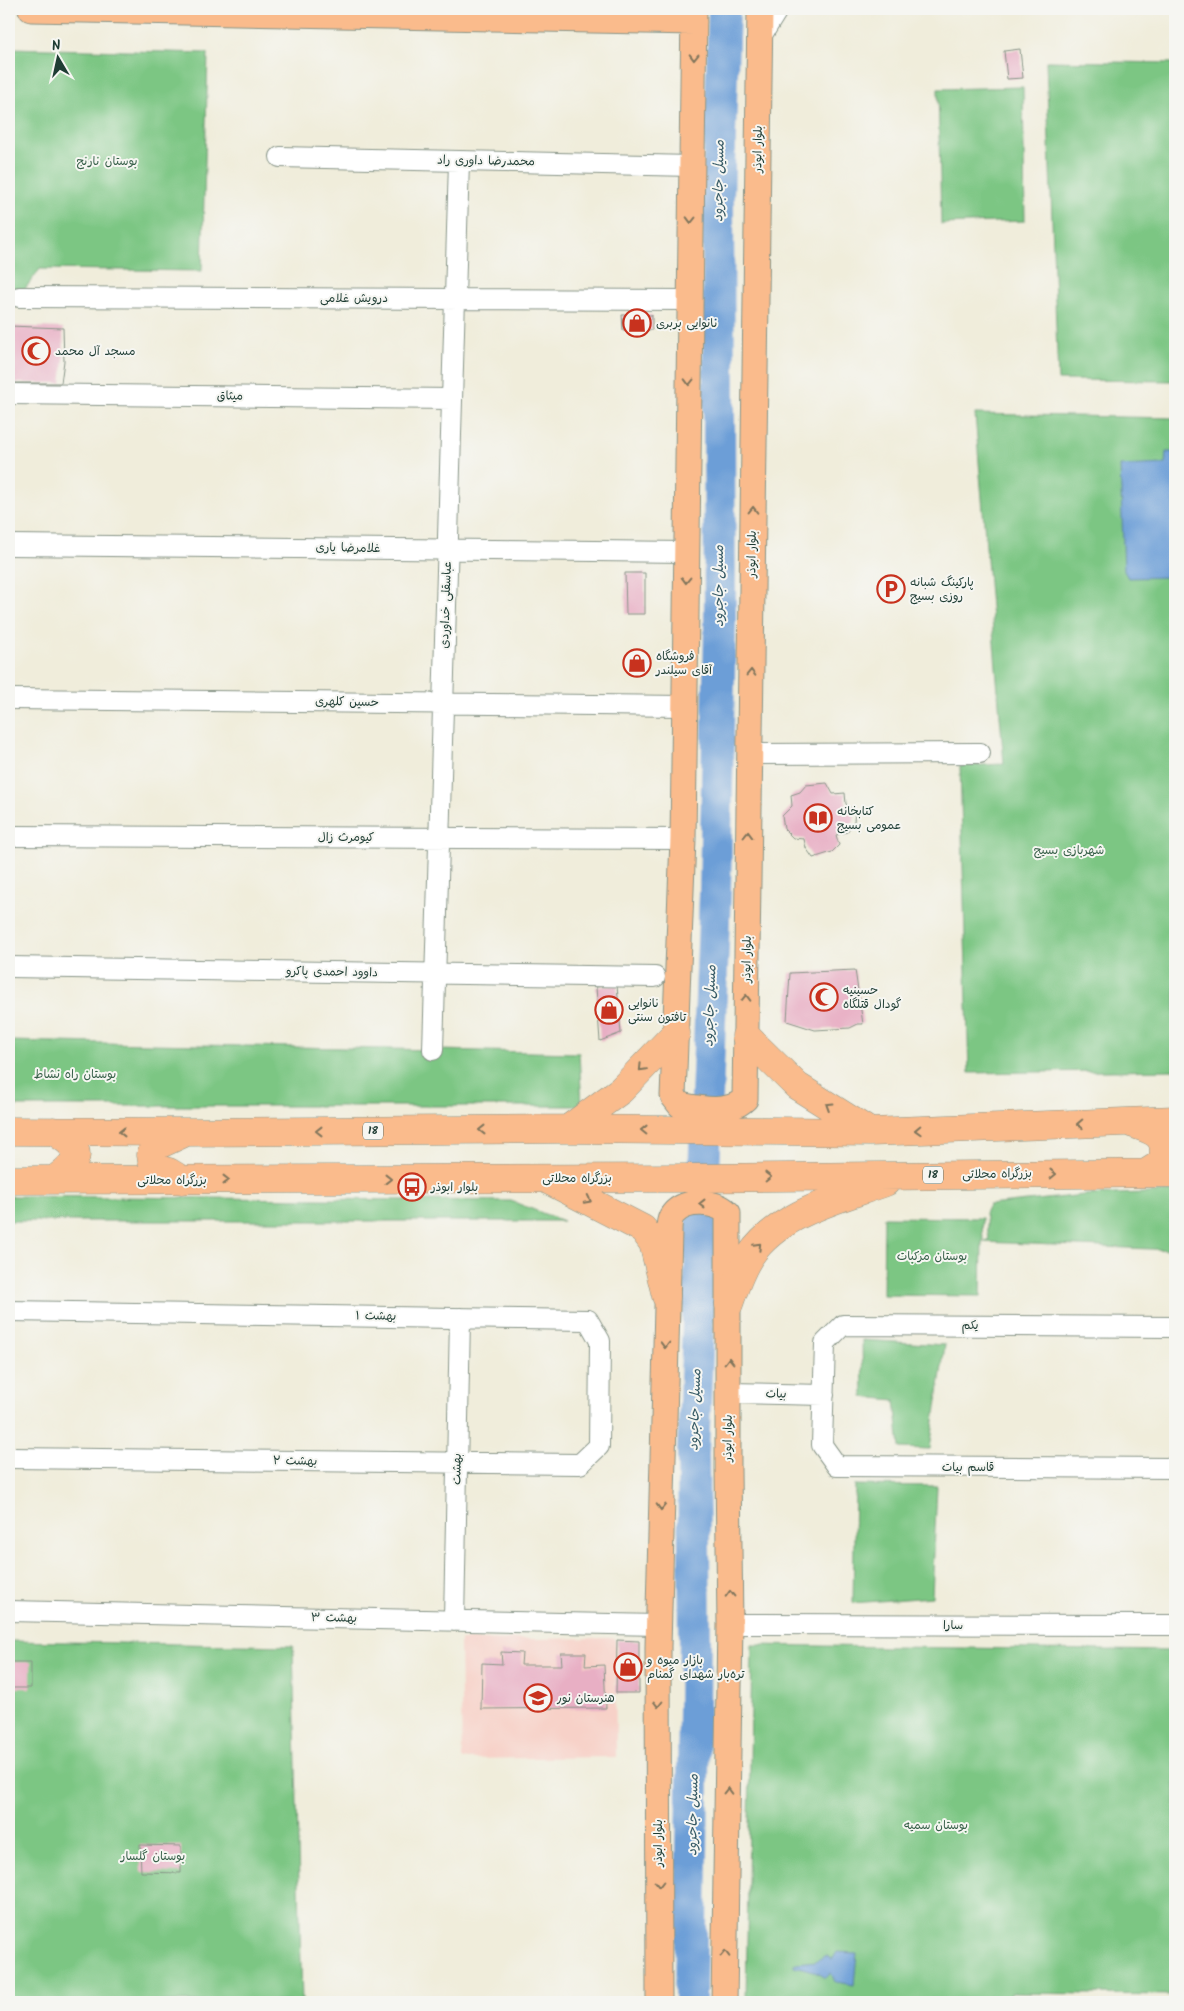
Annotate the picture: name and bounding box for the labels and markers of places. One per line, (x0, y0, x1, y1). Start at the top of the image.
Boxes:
shop icon: نانوایی بربری (622, 308, 652, 338)
place label: نانوایی بربری (656, 314, 718, 333)
mosque icon: مسجد آل محمد (21, 336, 51, 366)
place label: مسجد آل محمد (55, 342, 135, 361)
place label: پارکینگ شبانه روزی بسیج (910, 573, 974, 606)
parking icon: پارکینگ شبانه روزی بسیج (876, 574, 906, 604)
place label: فروشگاه آقای سیلندر (655, 647, 713, 680)
shop icon: فروشگاه آقای سیلندر (622, 648, 652, 678)
place label: کتابخانه عمومی بسیج (837, 802, 902, 835)
library icon: کتابخانه عمومی بسیج (803, 803, 833, 833)
place label: حسینیه گودال قتلگاه (843, 981, 901, 1014)
mosque icon: حسینیه گودال قتلگاه (809, 982, 839, 1012)
place label: نانوایی تافتون سنتی (628, 994, 687, 1027)
shop icon: نانوایی تافتون سنتی (594, 995, 624, 1025)
bus stop icon: بلوار ابوذر (397, 1172, 427, 1202)
place label: بلوار ابوذر (430, 1178, 478, 1197)
place label: بازار میوه و تره‌بار شهدای گمنام (646, 1651, 745, 1684)
shop icon: بازار میوه و تره‌بار شهدای گمنام (613, 1652, 643, 1682)
school or university icon: هنرستان نور (523, 1683, 553, 1713)
place label: هنرستان نور (556, 1689, 615, 1708)

